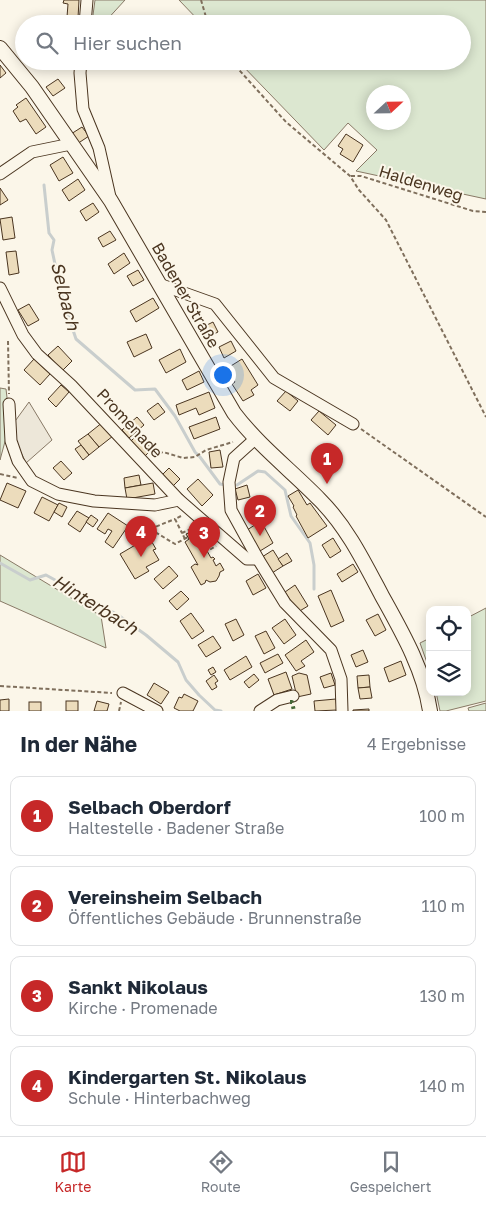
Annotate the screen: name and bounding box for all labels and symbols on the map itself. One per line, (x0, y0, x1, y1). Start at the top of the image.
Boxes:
north arrow (366, 85, 411, 130)
street label: Haldenweg (377, 161, 465, 205)
street label: Badener Straße (148, 239, 224, 351)
water label: Selbach (47, 259, 85, 333)
your location (210, 362, 236, 388)
street label: Promenade (93, 384, 167, 462)
pin: 1 (311, 443, 343, 484)
pin: 2 (244, 495, 276, 536)
pin: 4 (125, 516, 157, 557)
pin: 3 (188, 517, 220, 558)
water label: Hinterbach (49, 569, 143, 639)

